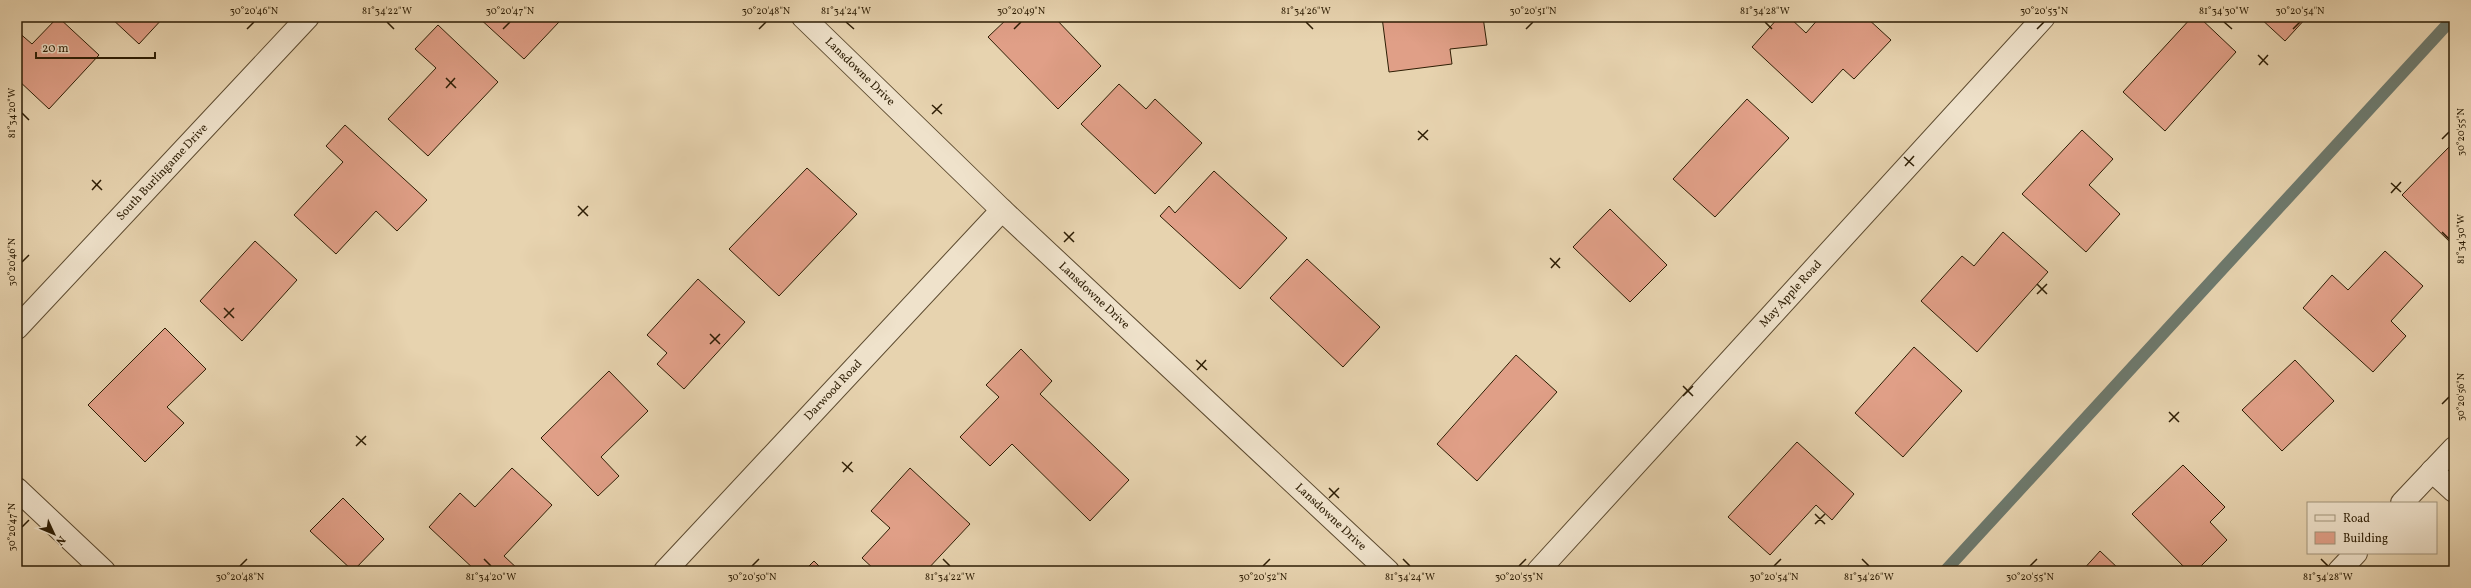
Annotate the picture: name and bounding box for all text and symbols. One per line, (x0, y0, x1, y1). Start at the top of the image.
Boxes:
text: 30°20'46"N (230, 4, 279, 18)
text: 81°34'22"W (362, 4, 412, 18)
text: 30°20'47"N (486, 4, 535, 18)
text: 30°20'48"N (742, 4, 791, 18)
text: 81°34'24"W (821, 4, 871, 18)
text: 30°20'49"N (997, 4, 1046, 18)
text: 81°34'26"W (1281, 4, 1331, 18)
text: 30°20'51"N (1510, 4, 1557, 18)
text: 81°34'28"W (1740, 4, 1790, 18)
text: 30°20'53"N (2020, 4, 2069, 18)
text: 81°34'30"W (2199, 4, 2249, 18)
text: 30°20'54"N (2276, 4, 2325, 18)
scale bar (36, 34, 155, 60)
street label: Lansdowne Drive (821, 34, 899, 110)
text: 20 m (42, 41, 69, 57)
text: 81°34'20"W (5, 88, 19, 138)
text: 30°20'55"N (2454, 107, 2468, 156)
street label: South Burlingame Drive (113, 120, 212, 224)
text: 81°34'30"W (2454, 214, 2468, 264)
text: 30°20'46"N (5, 237, 19, 286)
street label: May Apple Road (1756, 257, 1826, 331)
street label: Lansdowne Drive (1055, 259, 1133, 333)
street label: Darwood Road (801, 356, 866, 424)
text: 30°20'56"N (2454, 372, 2468, 421)
street label: Lansdowne Drive (1291, 480, 1370, 555)
text: 30°20'47"N (5, 502, 19, 551)
legend (2307, 502, 2437, 554)
text: Road (2343, 511, 2370, 527)
north arrow (34, 514, 74, 554)
text: Building (2343, 531, 2388, 547)
text: N (52, 532, 68, 548)
text: 30°20'48"N (216, 570, 265, 584)
text: 81°34'20"W (466, 570, 516, 584)
text: 30°20'50"N (728, 570, 777, 584)
text: 81°34'22"W (925, 570, 975, 584)
text: 30°20'52"N (1239, 570, 1288, 584)
text: 81°34'24"W (1385, 570, 1435, 584)
text: 30°20'53"N (1495, 570, 1544, 584)
text: 30°20'54"N (1750, 570, 1799, 584)
text: 81°34'26"W (1844, 570, 1894, 584)
text: 30°20'55"N (2006, 570, 2055, 584)
text: 81°34'28"W (2303, 570, 2353, 584)

